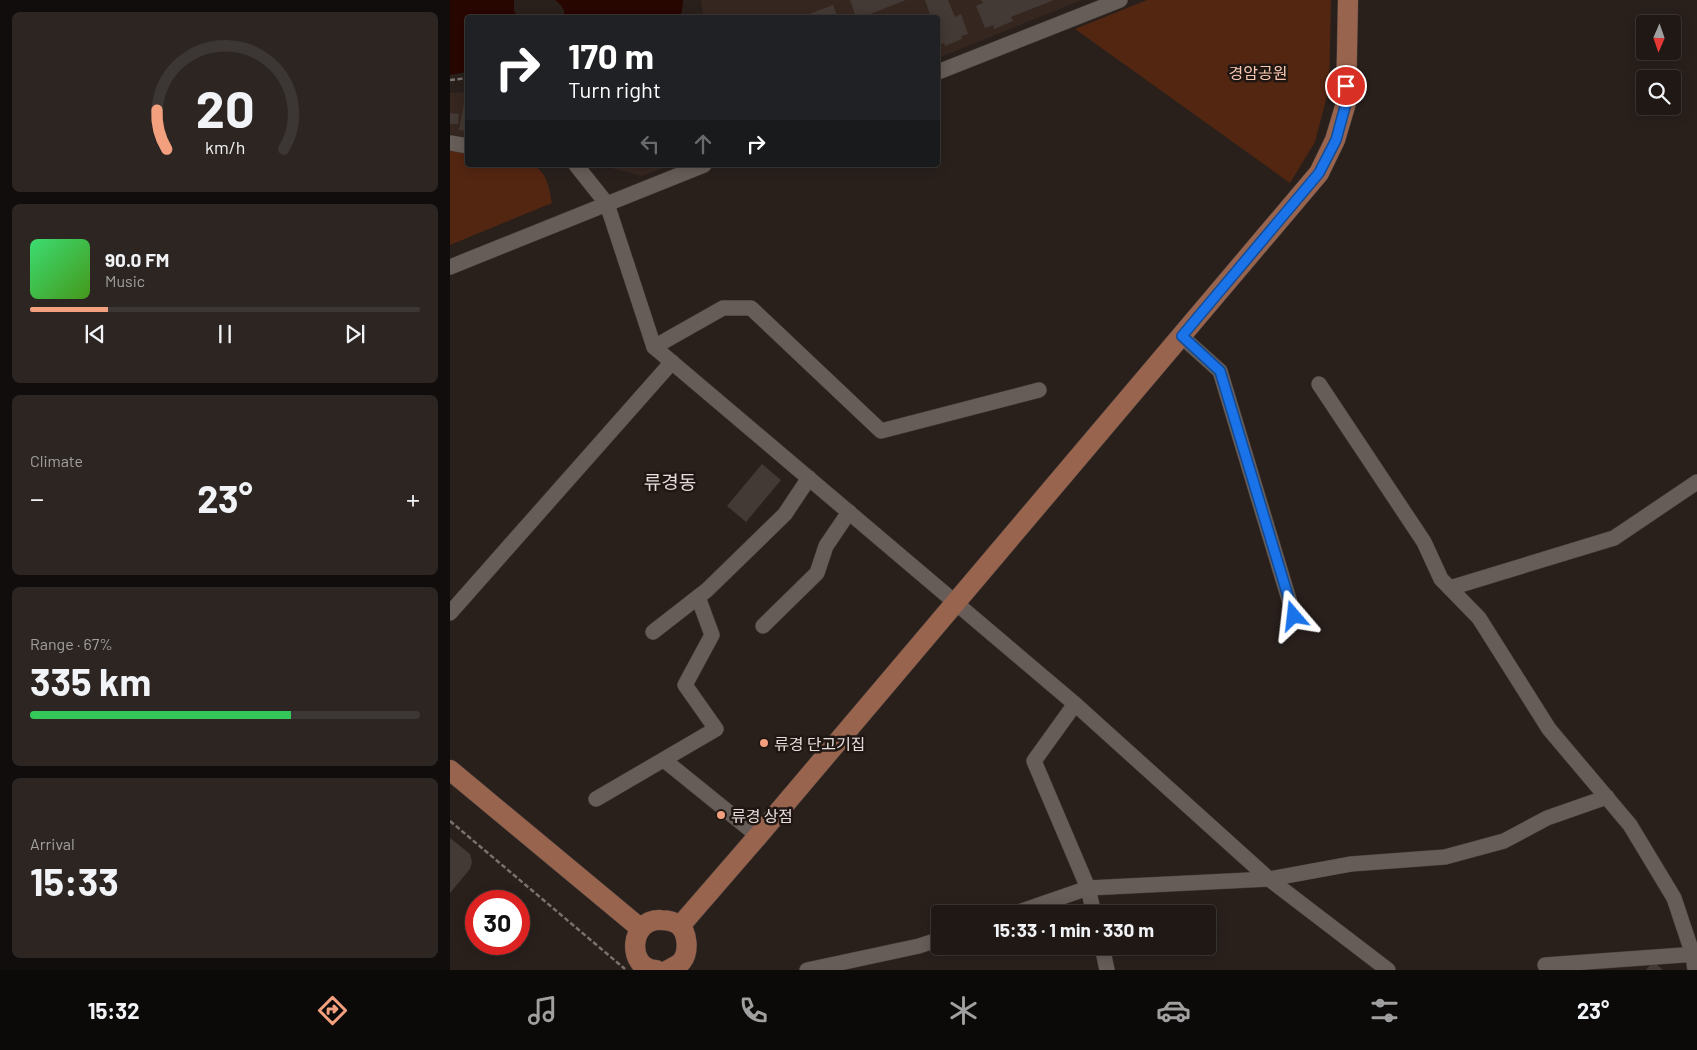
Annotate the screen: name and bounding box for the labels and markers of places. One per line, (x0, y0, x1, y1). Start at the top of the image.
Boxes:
pin (1325, 65, 1367, 107)
place label: 류경 단고기집 (774, 734, 866, 753)
marker: 류경 단고기집 (758, 737, 770, 749)
place label: 류경 상점 (731, 806, 793, 825)
marker: 류경 상점 (715, 809, 727, 821)

